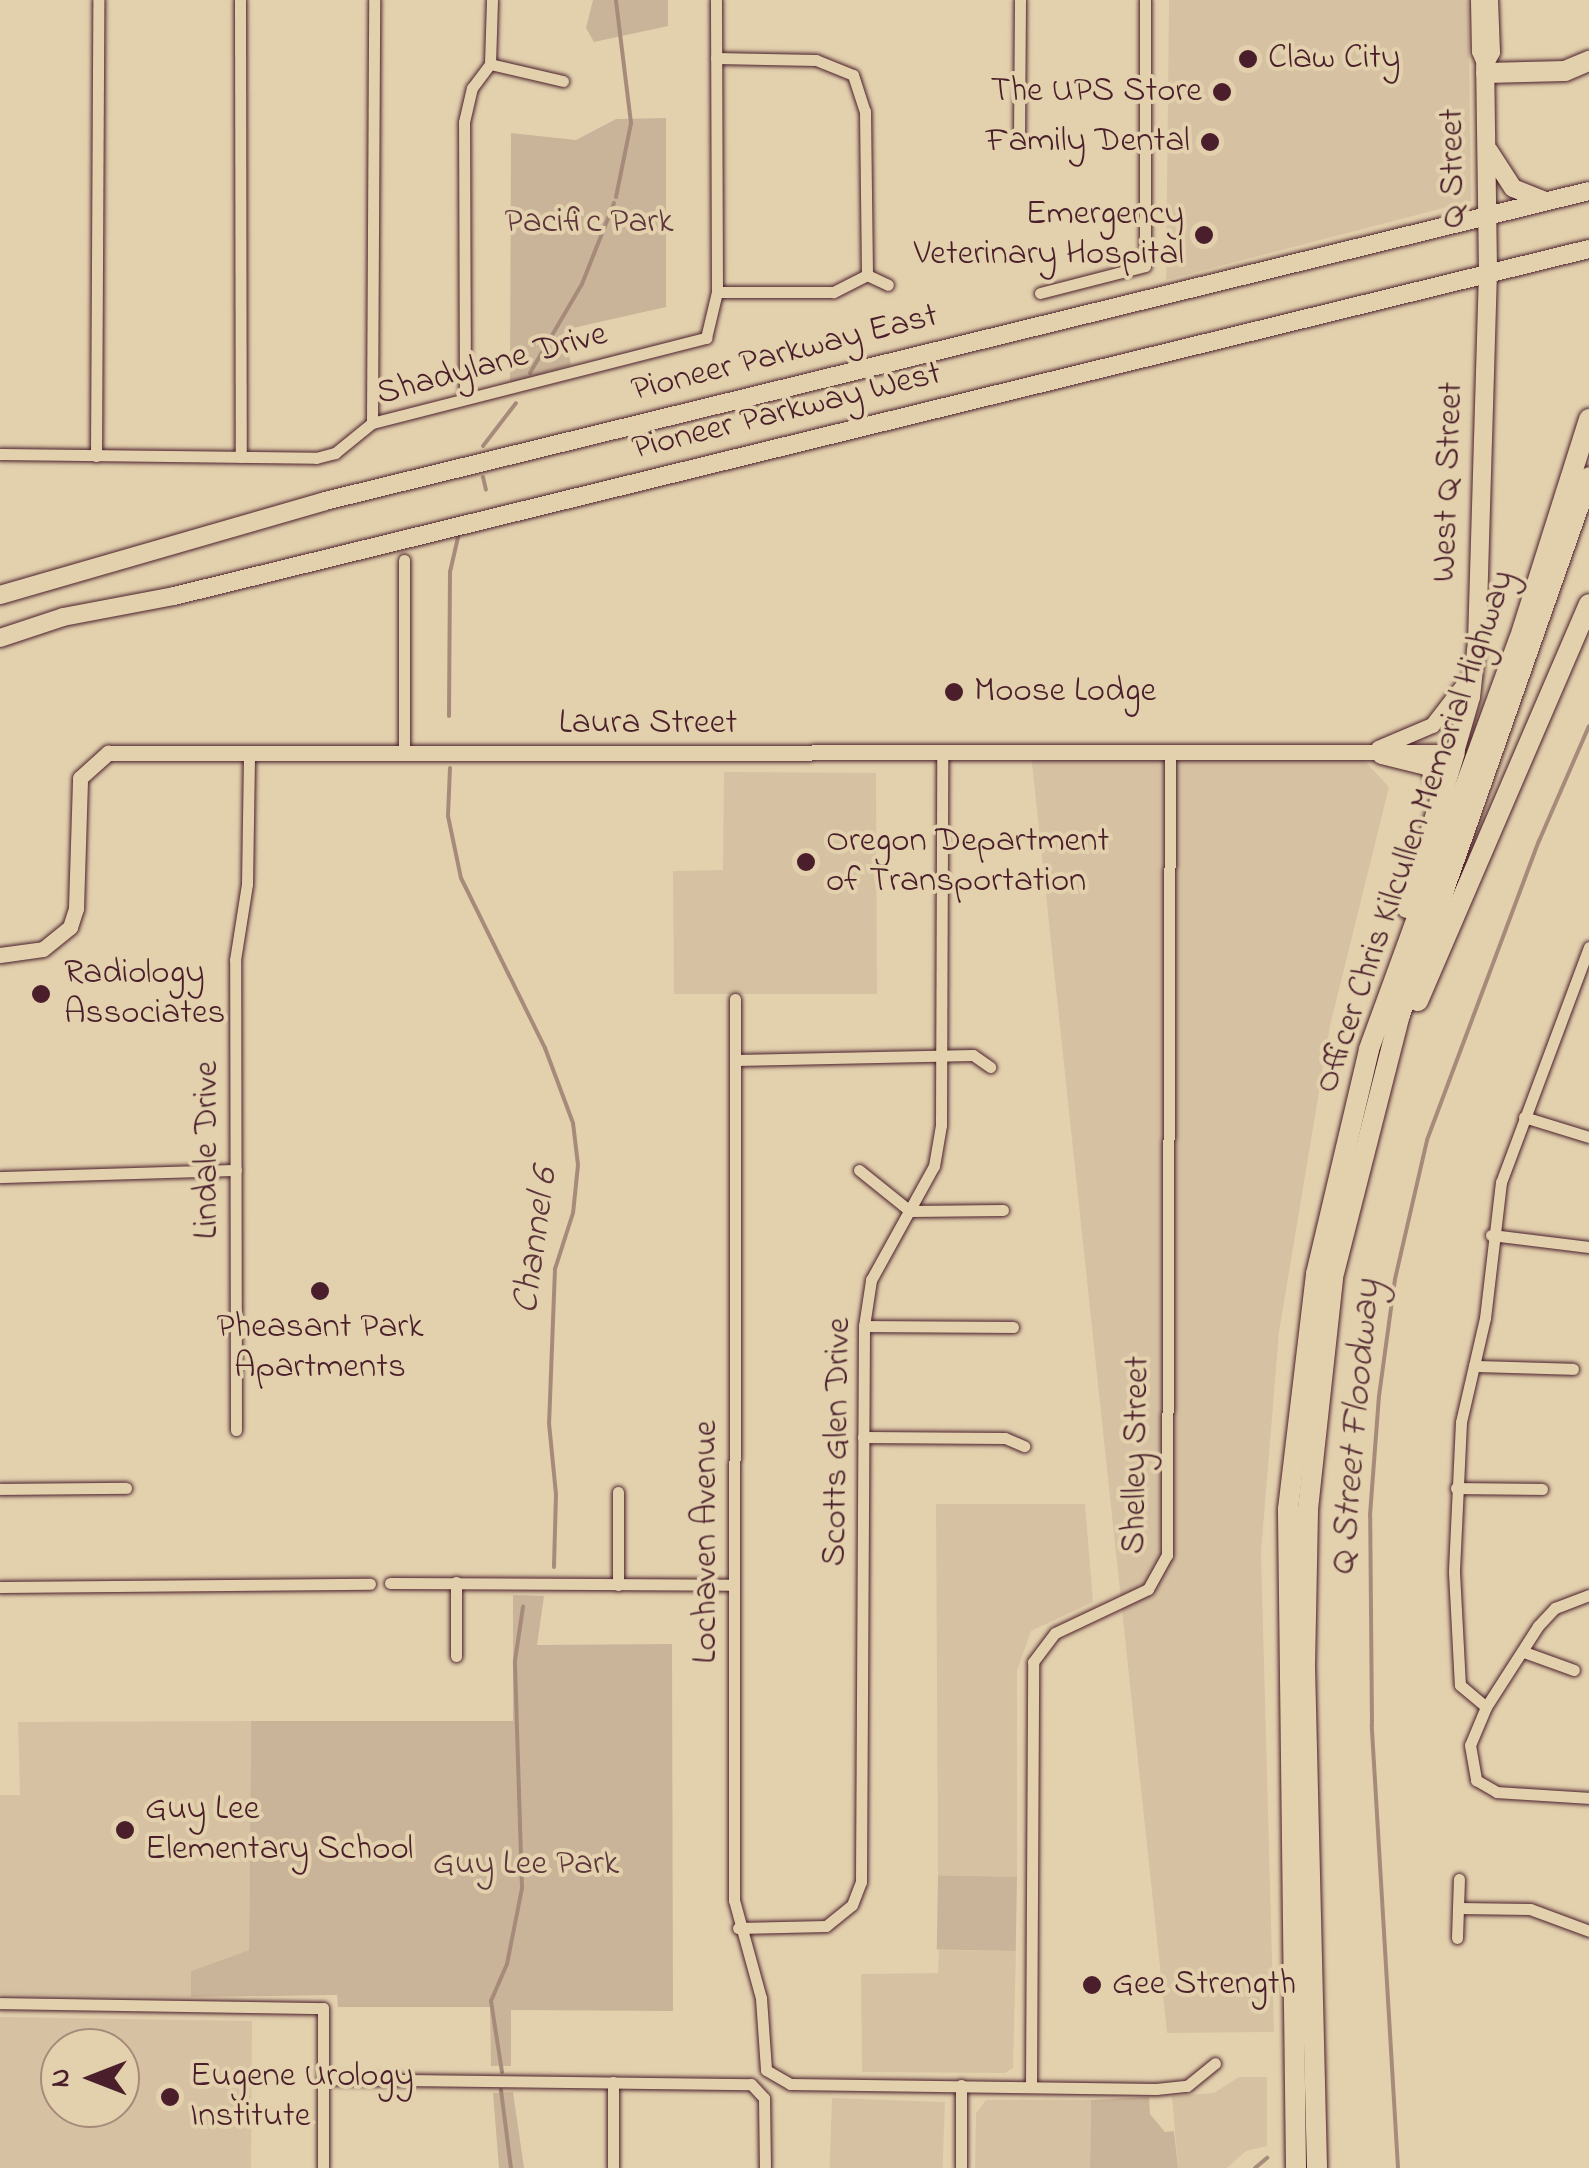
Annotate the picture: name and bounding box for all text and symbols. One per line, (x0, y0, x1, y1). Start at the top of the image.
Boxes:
place label: Claw City (1268, 38, 1400, 80)
marker: Claw City (1237, 48, 1259, 70)
place label: The UPS Store (990, 71, 1202, 113)
marker: The UPS Store (1211, 81, 1233, 103)
street label: Q Street (1432, 108, 1476, 228)
place label: Family Dental (986, 121, 1190, 163)
marker: Family Dental (1199, 131, 1221, 153)
place label: Emergency Veterinary Hospital (914, 194, 1184, 276)
park label: Pacific Park (505, 202, 673, 244)
marker: Emergency Veterinary Hospital (1193, 224, 1215, 246)
street label: Pioneer Parkway East (628, 296, 942, 412)
street label: Shadylane Drive (372, 314, 612, 416)
street label: Pioneer Parkway West (628, 353, 946, 471)
street label: West Q Street (1425, 381, 1473, 583)
street label: Officer Chris Kilcullen Memorial Highway (1307, 565, 1525, 1099)
place label: Moose Lodge (974, 671, 1156, 713)
marker: Moose Lodge (943, 681, 965, 703)
street label: Laura Street (559, 703, 737, 745)
place label: Oregon Department of Transportation (826, 821, 1109, 903)
marker: Oregon Department of Transportation (795, 851, 817, 873)
place label: Radiology Associates (64, 953, 225, 1035)
marker: Radiology Associates (28, 981, 54, 1007)
street label: Lindale Drive (187, 1061, 229, 1239)
water label: Channel 6 (504, 1165, 570, 1317)
water label: Q Street Floodway (1321, 1278, 1393, 1578)
marker: Pheasant Park Apartments (309, 1280, 331, 1302)
place label: Pheasant Park Apartments (216, 1307, 424, 1389)
street label: Scotts Glen Drive (815, 1317, 861, 1567)
street label: Shelley Street (1114, 1355, 1160, 1555)
street label: Lochaven Avenue (686, 1420, 728, 1664)
place label: Guy Lee Elementary School (145, 1789, 413, 1871)
marker: Guy Lee Elementary School (114, 1819, 136, 1841)
park label: Guy Lee Park (433, 1844, 619, 1886)
place label: Gee Strength (1112, 1964, 1296, 2006)
marker: Gee Strength (1081, 1974, 1103, 1996)
north arrow (40, 2028, 140, 2128)
place label: Eugene Urology Institute (190, 2056, 414, 2138)
text: N (41, 2069, 82, 2087)
marker: Eugene Urology Institute (159, 2086, 181, 2108)

